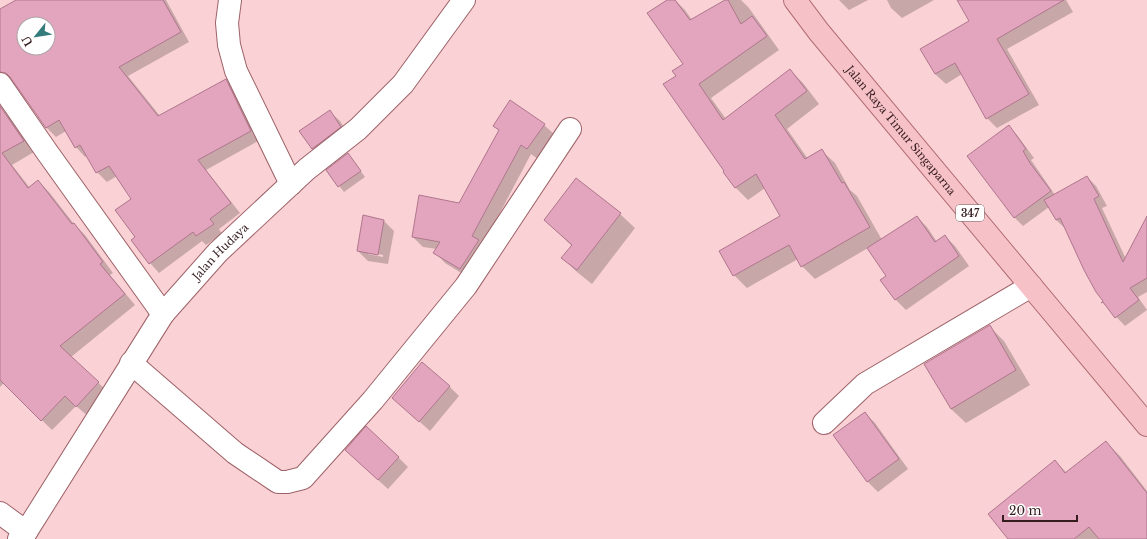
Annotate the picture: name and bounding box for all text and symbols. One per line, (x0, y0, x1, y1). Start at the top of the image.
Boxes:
north arrow (16, 16, 56, 56)
text: U (19, 33, 36, 49)
street label: Jalan Raya Timur Singaparna (842, 61, 960, 198)
road number: 347 (956, 205, 984, 221)
street label: Jalan Hudaya (188, 220, 252, 285)
scale bar (1003, 497, 1077, 523)
text: 20 m (1009, 503, 1041, 518)

